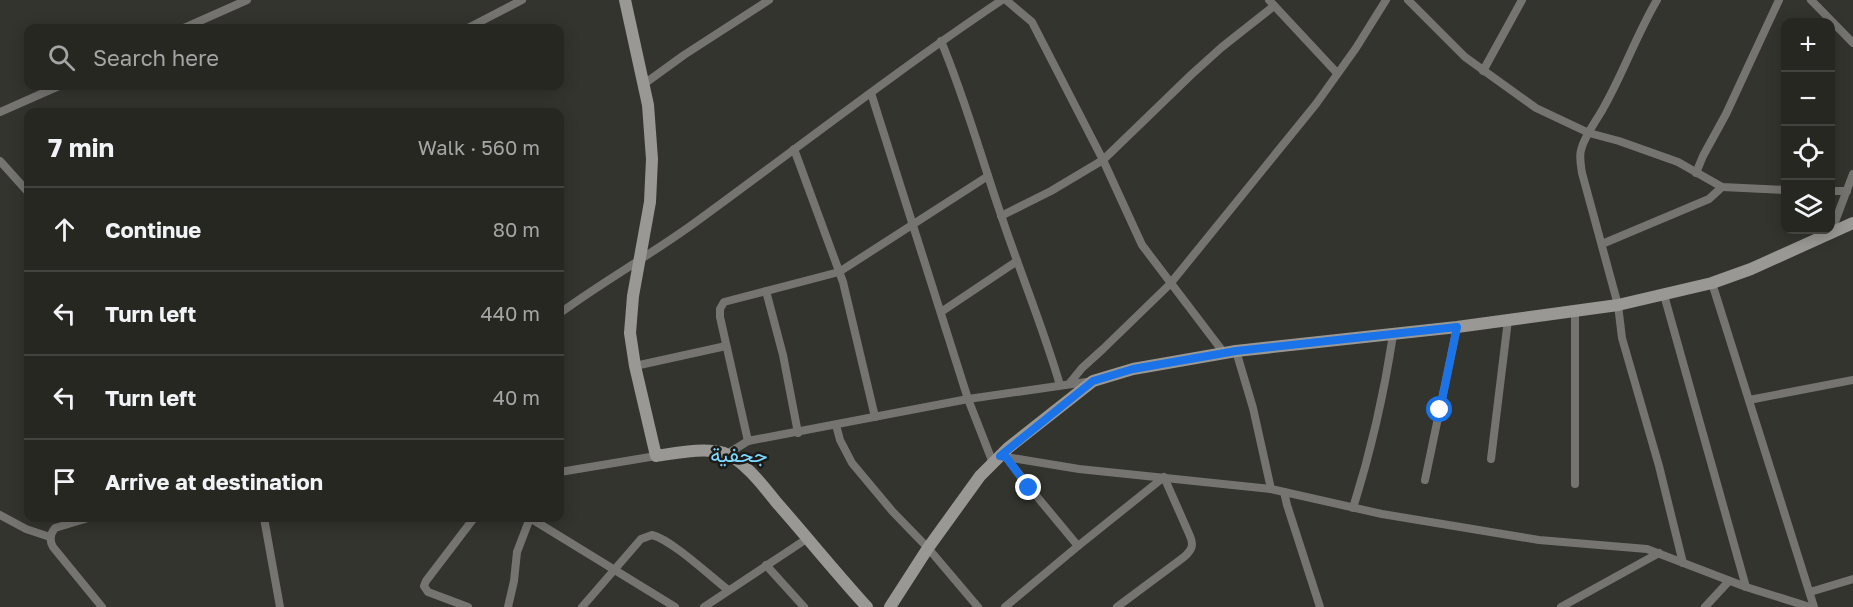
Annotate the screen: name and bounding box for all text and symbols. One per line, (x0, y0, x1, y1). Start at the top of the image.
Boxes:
map controls (1781, 18, 1835, 234)
button: + (1781, 18, 1835, 72)
search box (24, 24, 564, 90)
icon: search (45, 41, 78, 74)
text: Search here (93, 44, 219, 71)
button: − (1781, 72, 1835, 126)
button: locate (1781, 126, 1835, 180)
text: 7 min (48, 132, 114, 163)
text: Walk · 560 m (418, 135, 540, 159)
button: layers (1781, 180, 1835, 234)
icon: ahead (48, 213, 81, 246)
text: Continue (105, 216, 201, 243)
text: 80 m (493, 217, 540, 241)
icon: left (48, 297, 81, 330)
text: Turn left (105, 300, 196, 327)
text: 440 m (481, 301, 540, 325)
icon: left (48, 381, 81, 414)
text: Turn left (105, 384, 196, 411)
text: 40 m (493, 385, 540, 409)
route start (1426, 396, 1452, 422)
district label: جحفية (710, 441, 768, 467)
icon: arrive (48, 465, 81, 498)
text: Arrive at destination (105, 468, 323, 495)
route end (1015, 474, 1041, 500)

